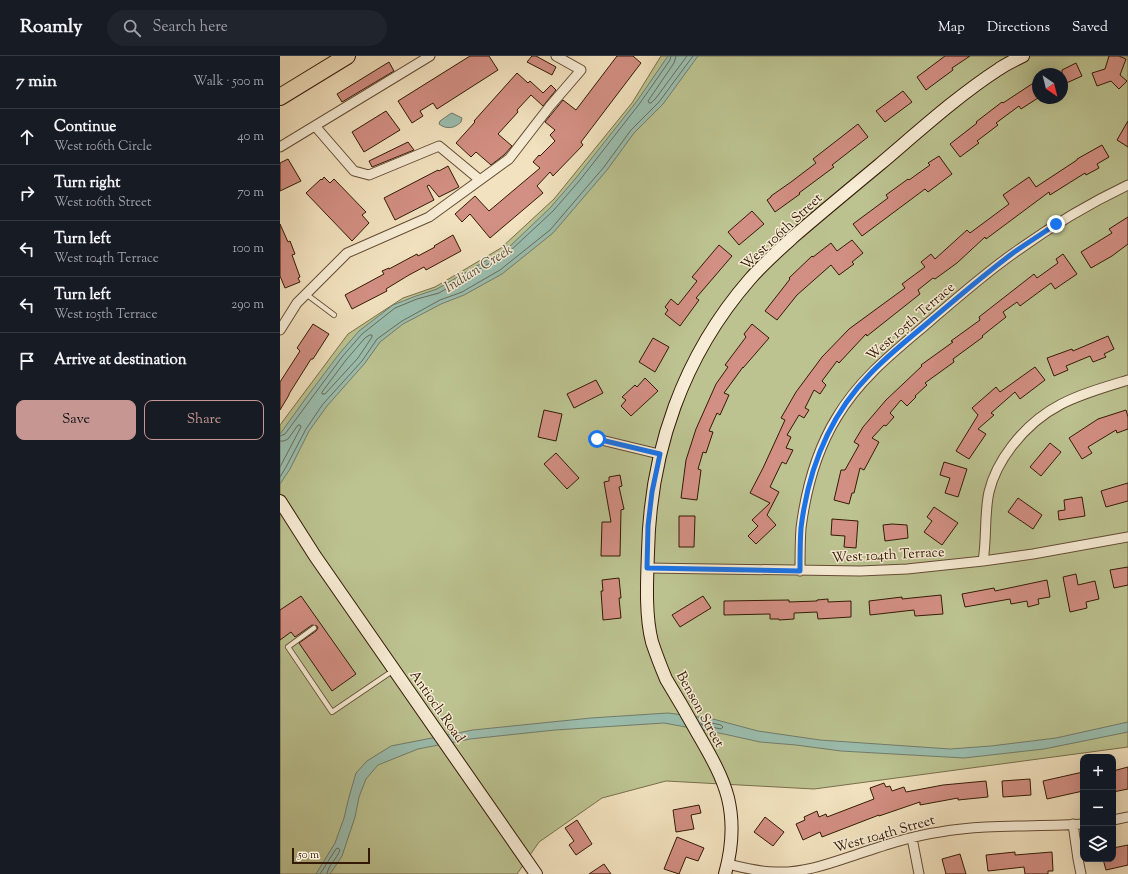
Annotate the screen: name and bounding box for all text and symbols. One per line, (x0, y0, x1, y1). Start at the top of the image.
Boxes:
search box (107, 10, 387, 46)
text: Roamly (20, 14, 83, 41)
icon: search (121, 17, 143, 39)
text: Search here (153, 17, 228, 38)
text: Map (938, 18, 965, 38)
text: Directions (987, 18, 1050, 38)
text: Saved (1072, 18, 1108, 38)
north arrow (1032, 68, 1068, 104)
text: 7 min (16, 70, 57, 94)
text: Walk · 500 m (193, 73, 264, 91)
text: Continue (54, 117, 116, 138)
icon: ahead (16, 126, 38, 148)
text: 40 m (237, 128, 264, 146)
text: West 106th Circle (54, 138, 152, 156)
text: Turn right (54, 173, 120, 194)
icon: right (16, 182, 38, 204)
text: 70 m (237, 184, 264, 202)
street label: West 106th Street (737, 189, 828, 276)
text: West 106th Street (54, 194, 152, 212)
route end (1047, 215, 1065, 233)
text: Turn left (54, 229, 111, 250)
icon: left (16, 238, 38, 260)
text: 100 m (232, 240, 264, 258)
water label: Indian Creek (441, 240, 517, 299)
text: West 104th Terrace (54, 250, 159, 268)
street label: West 105th Terrace (863, 278, 960, 367)
text: Turn left (54, 285, 111, 306)
icon: left (16, 294, 38, 316)
text: 290 m (231, 296, 264, 314)
text: West 105th Terrace (54, 306, 158, 324)
icon: arrive (16, 350, 38, 372)
text: Arrive at destination (54, 350, 187, 371)
button: Save (16, 400, 136, 440)
button: Share (144, 400, 264, 440)
route start (588, 430, 606, 448)
street label: West 104th Terrace (831, 543, 945, 569)
street label: Antioch Road (404, 667, 469, 748)
street label: Benson Street (670, 668, 729, 752)
map controls (1080, 754, 1116, 862)
button: + (1080, 754, 1116, 790)
button: − (1080, 790, 1116, 826)
street label: West 104th Street (832, 811, 938, 859)
button: layers (1080, 826, 1116, 862)
scale bar (292, 846, 370, 865)
text: 50 m (298, 847, 319, 863)

